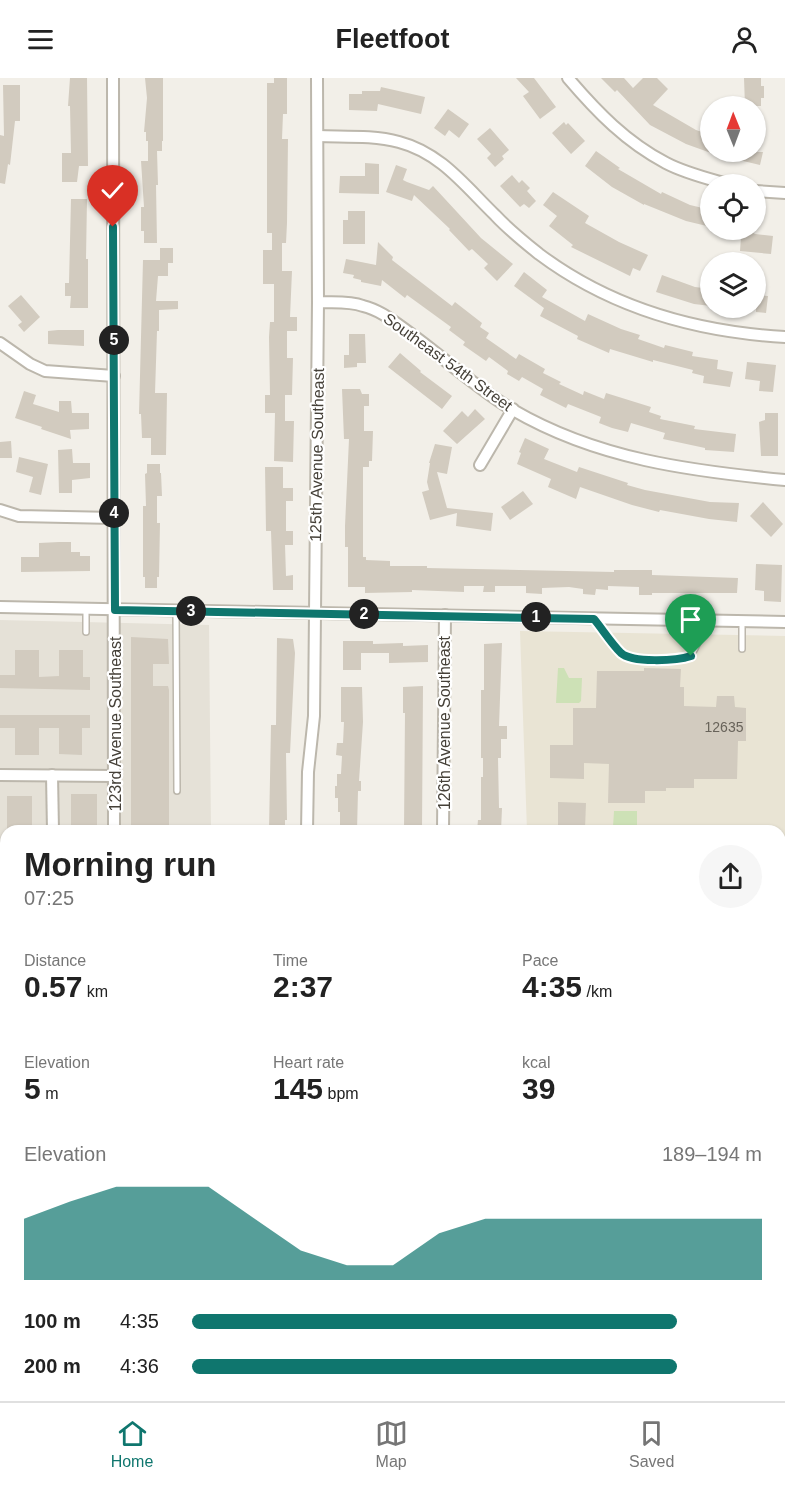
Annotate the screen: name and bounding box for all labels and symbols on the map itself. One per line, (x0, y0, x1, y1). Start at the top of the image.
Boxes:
north arrow (700, 96, 766, 162)
pin (87, 165, 138, 227)
street label: Southeast 54th Street (380, 310, 516, 415)
pin: 5 (99, 325, 129, 355)
street label: 125th Avenue Southeast (307, 367, 327, 542)
pin: 4 (99, 498, 129, 528)
pin (665, 594, 716, 656)
pin: 3 (176, 596, 206, 626)
pin: 2 (349, 599, 379, 629)
pin: 1 (521, 602, 551, 632)
street label: 126th Avenue Southeast (436, 635, 453, 810)
street label: 123rd Avenue Southeast (107, 636, 124, 811)
house number: 12635 (705, 719, 744, 735)

